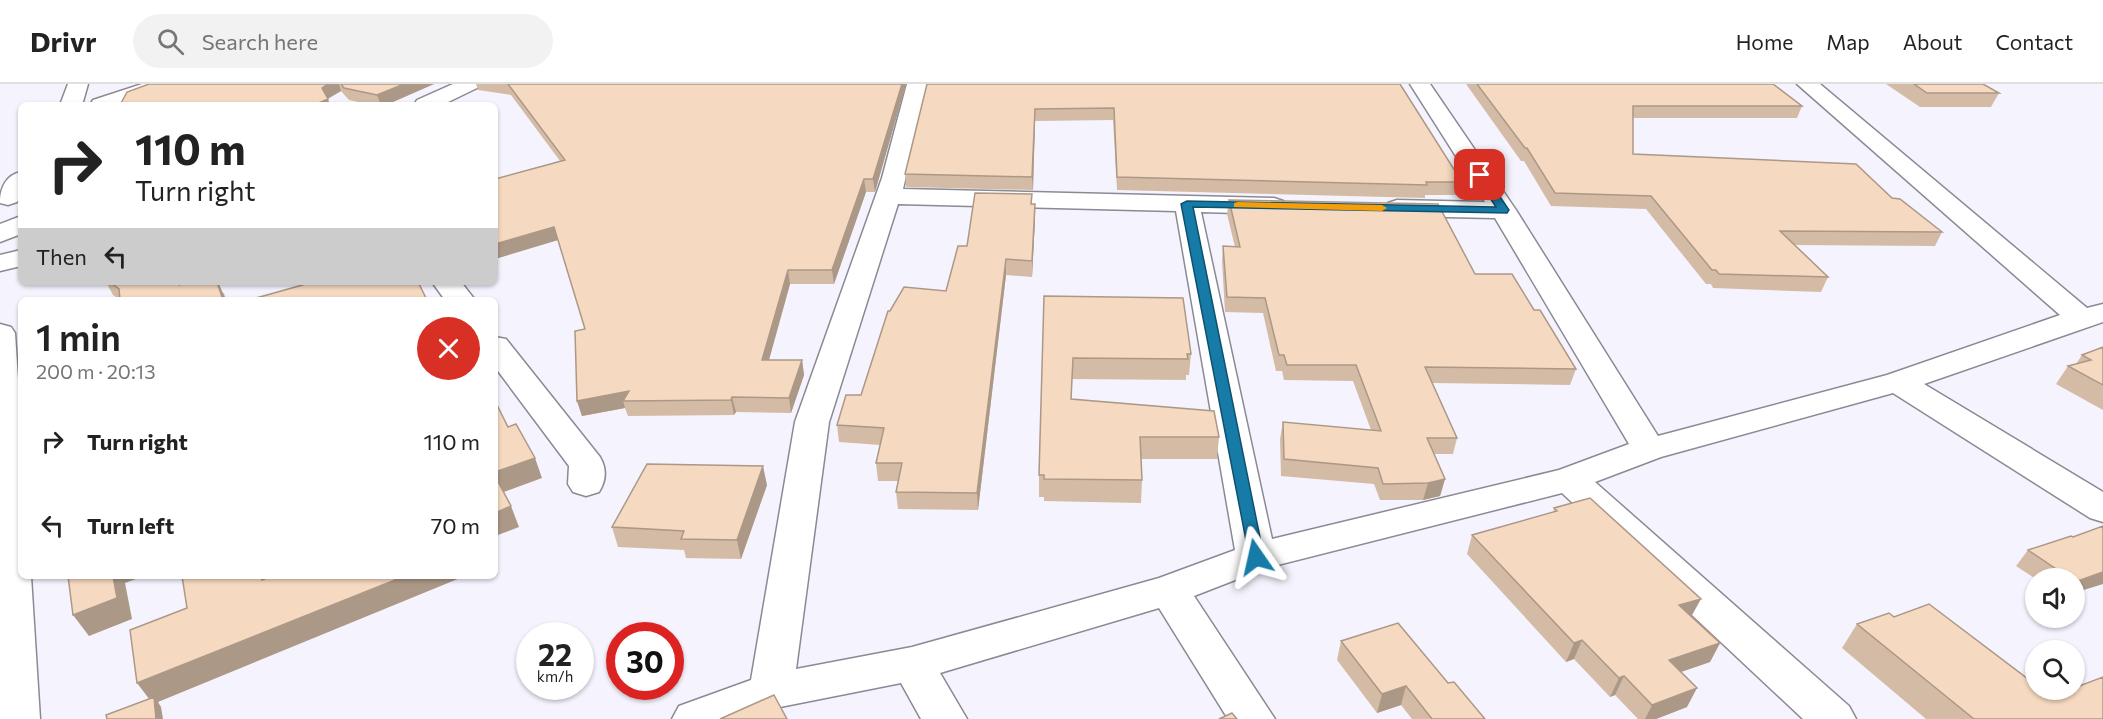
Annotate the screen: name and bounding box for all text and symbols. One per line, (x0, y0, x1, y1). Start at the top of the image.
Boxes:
search box (133, 14, 553, 68)
text: Drivr (30, 24, 97, 58)
icon: search (154, 25, 187, 58)
text: Search here (202, 28, 318, 55)
text: Home (1736, 29, 1793, 54)
text: Map (1826, 29, 1870, 54)
text: About (1903, 29, 1962, 54)
text: Contact (1995, 29, 2073, 54)
text: 110 m (135, 122, 246, 174)
icon: right (36, 126, 114, 204)
pin (1454, 149, 1505, 200)
icon: arrive (1463, 158, 1496, 191)
text: Turn right (135, 174, 255, 207)
icon: left (99, 240, 132, 273)
text: Then (36, 243, 87, 270)
text: 1 min (36, 314, 121, 358)
button: close (417, 317, 480, 380)
text: 200 m · 20:13 (36, 359, 156, 383)
icon: right (36, 425, 69, 458)
text: Turn right (87, 428, 188, 455)
text: 110 m (423, 428, 480, 455)
icon: left (36, 509, 69, 542)
text: Turn left (87, 512, 174, 539)
text: 70 m (431, 512, 480, 539)
position arrow (1224, 525, 1288, 589)
map controls (2025, 568, 2085, 700)
button: sound (2025, 568, 2085, 628)
speed limit sign: 30 (606, 622, 684, 700)
text: 22 (538, 635, 572, 672)
button: search (2025, 640, 2085, 700)
text: km/h (537, 667, 573, 685)

